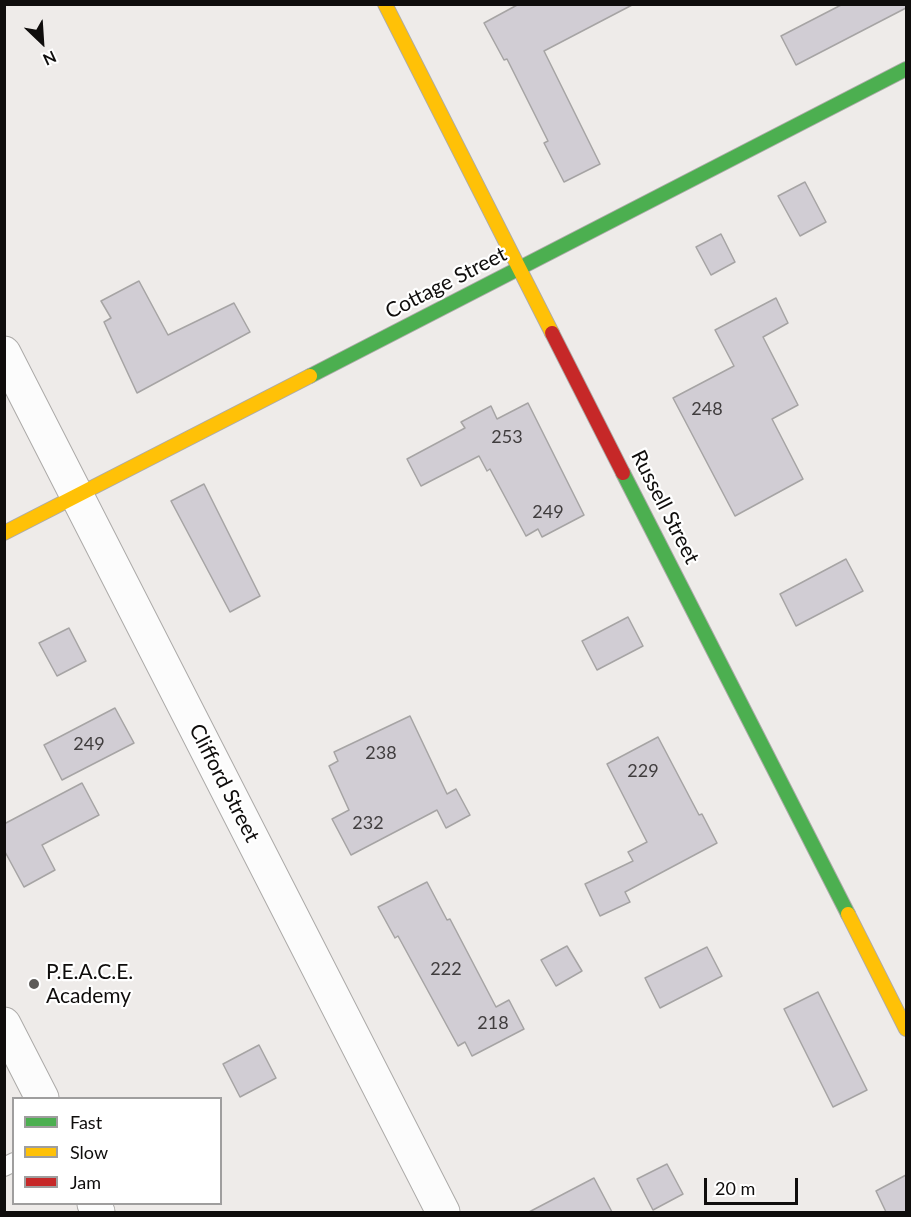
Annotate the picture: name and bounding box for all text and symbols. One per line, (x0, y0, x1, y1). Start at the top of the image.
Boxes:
north arrow (12, 12, 72, 72)
text: N (40, 48, 59, 70)
street label: Cottage Street (381, 242, 511, 324)
house number: 248 (691, 398, 723, 420)
house number: 253 (491, 426, 523, 448)
street label: Russell Street (626, 446, 704, 568)
house number: 249 (532, 501, 564, 523)
street label: Clifford Street (183, 720, 265, 846)
house number: 249 (73, 733, 105, 755)
house number: 238 (365, 742, 397, 764)
house number: 229 (627, 760, 659, 782)
house number: 232 (352, 812, 384, 834)
house number: 222 (430, 958, 462, 980)
place label: P.E.A.C.E. Academy (46, 959, 133, 1009)
marker: P.E.A.C.E. Academy (27, 977, 41, 991)
house number: 218 (477, 1012, 509, 1034)
legend (12, 1097, 222, 1205)
text: Fast (70, 1111, 102, 1133)
text: Slow (70, 1141, 108, 1163)
scale bar (707, 1166, 802, 1204)
text: Jam (70, 1171, 101, 1193)
text: 20 m (715, 1177, 755, 1199)

